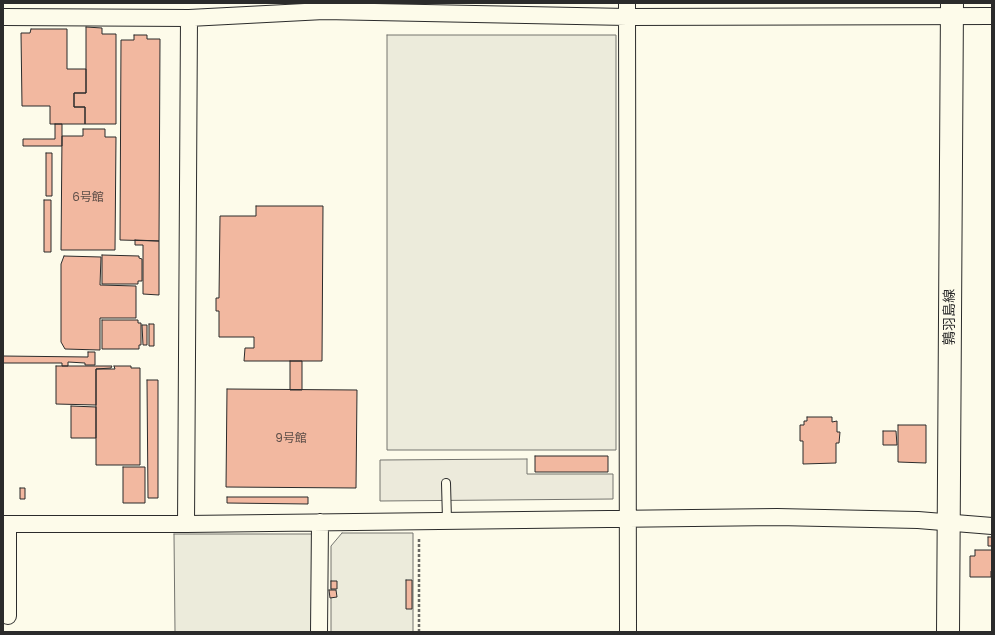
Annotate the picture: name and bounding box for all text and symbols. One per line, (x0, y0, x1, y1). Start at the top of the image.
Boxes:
house number: 6号館 (72, 191, 104, 205)
street label: 鶉羽島線 (942, 289, 958, 345)
house number: 9号館 (275, 432, 307, 446)

